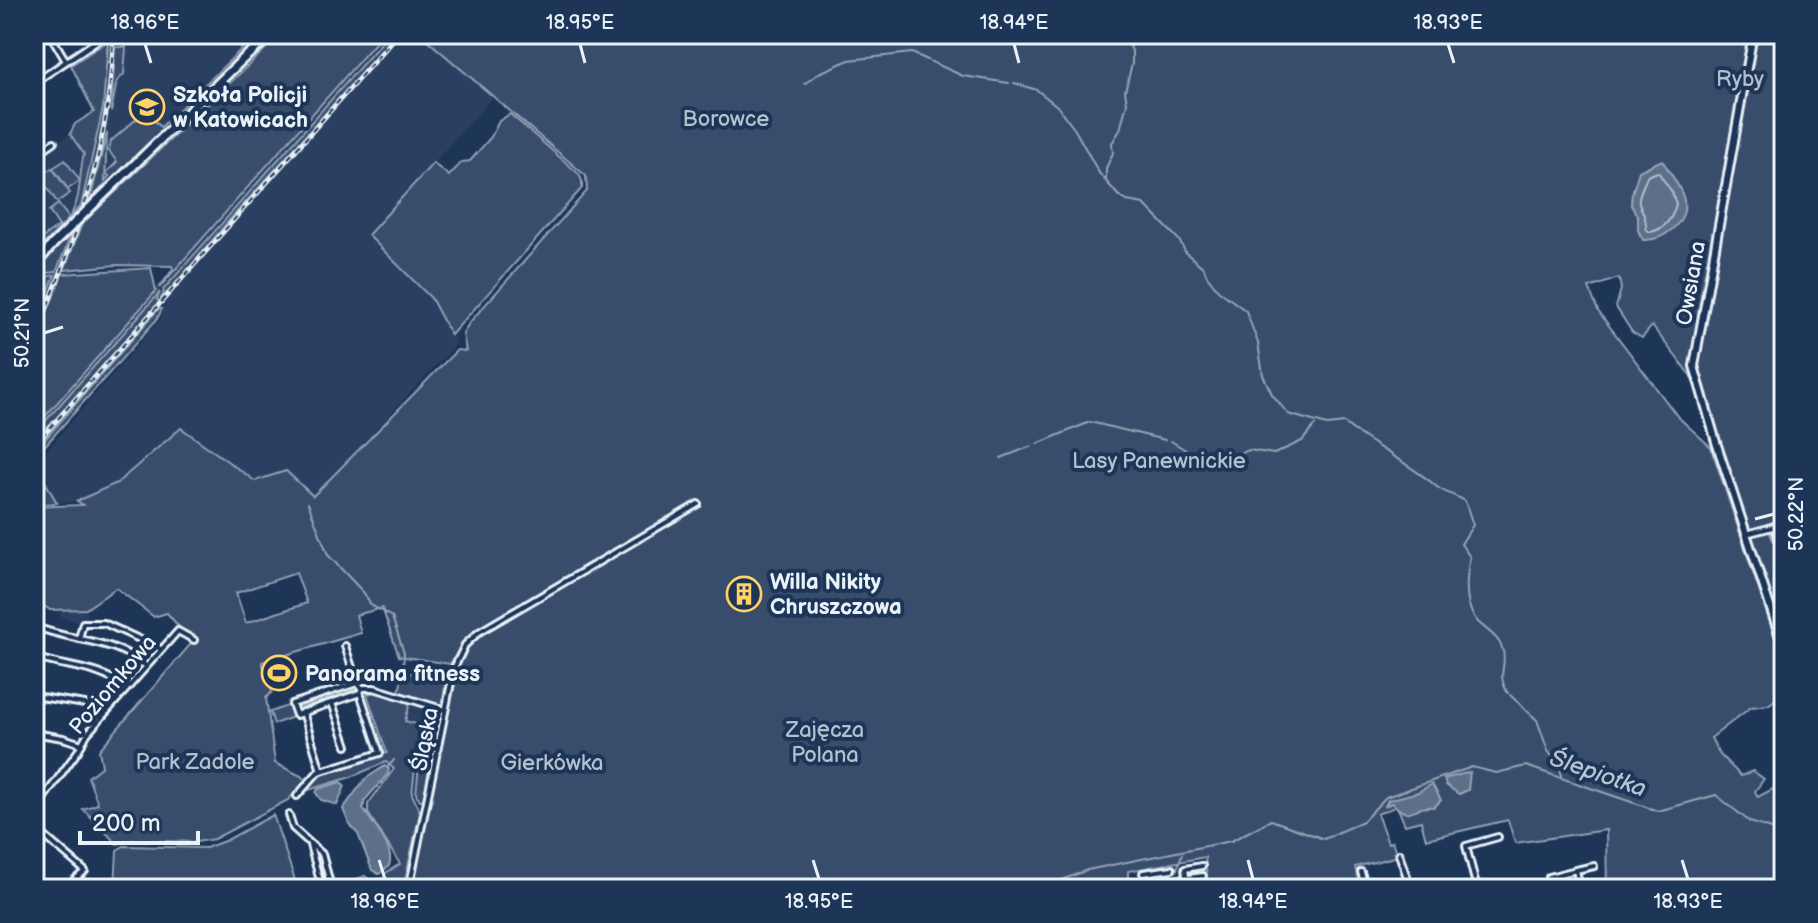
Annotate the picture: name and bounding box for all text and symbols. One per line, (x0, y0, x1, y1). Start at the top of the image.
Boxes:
text: 18.96°E (110, 11, 180, 35)
text: 18.95°E (546, 11, 614, 35)
text: 18.94°E (980, 11, 1048, 35)
text: 18.93°E (1413, 11, 1483, 35)
park label: Ryby (1716, 66, 1764, 93)
place label: Szkoła Policji w Katowicach (173, 82, 308, 134)
school or university icon: Szkoła Policji w Katowicach (128, 88, 166, 126)
park label: Borowce (683, 106, 769, 133)
street label: Owsiana (1671, 239, 1712, 327)
text: 50.21°N (11, 298, 35, 368)
park label: Lasy Panewnickie (1072, 448, 1246, 475)
text: 50.22°N (1785, 477, 1809, 551)
place label: Willa Nikity Chruszczowa (770, 569, 902, 621)
building icon: Willa Nikity Chruszczowa (725, 575, 763, 613)
street label: Poziomkowa (64, 630, 163, 740)
sports icon: Panorama fitness (260, 654, 298, 692)
place label: Panorama fitness (305, 661, 480, 688)
street label: Śląska (405, 705, 445, 773)
park label: Zajęcza Polana (785, 717, 864, 769)
water label: Ślepiotka (1546, 742, 1650, 804)
park label: Park Zadole (136, 749, 254, 776)
park label: Gierkówka (500, 750, 604, 777)
scale bar (80, 795, 198, 845)
text: 200 m (92, 809, 161, 838)
text: 18.96°E (350, 890, 420, 914)
text: 18.95°E (785, 890, 853, 914)
text: 18.94°E (1219, 890, 1287, 914)
text: 18.93°E (1653, 890, 1723, 914)

